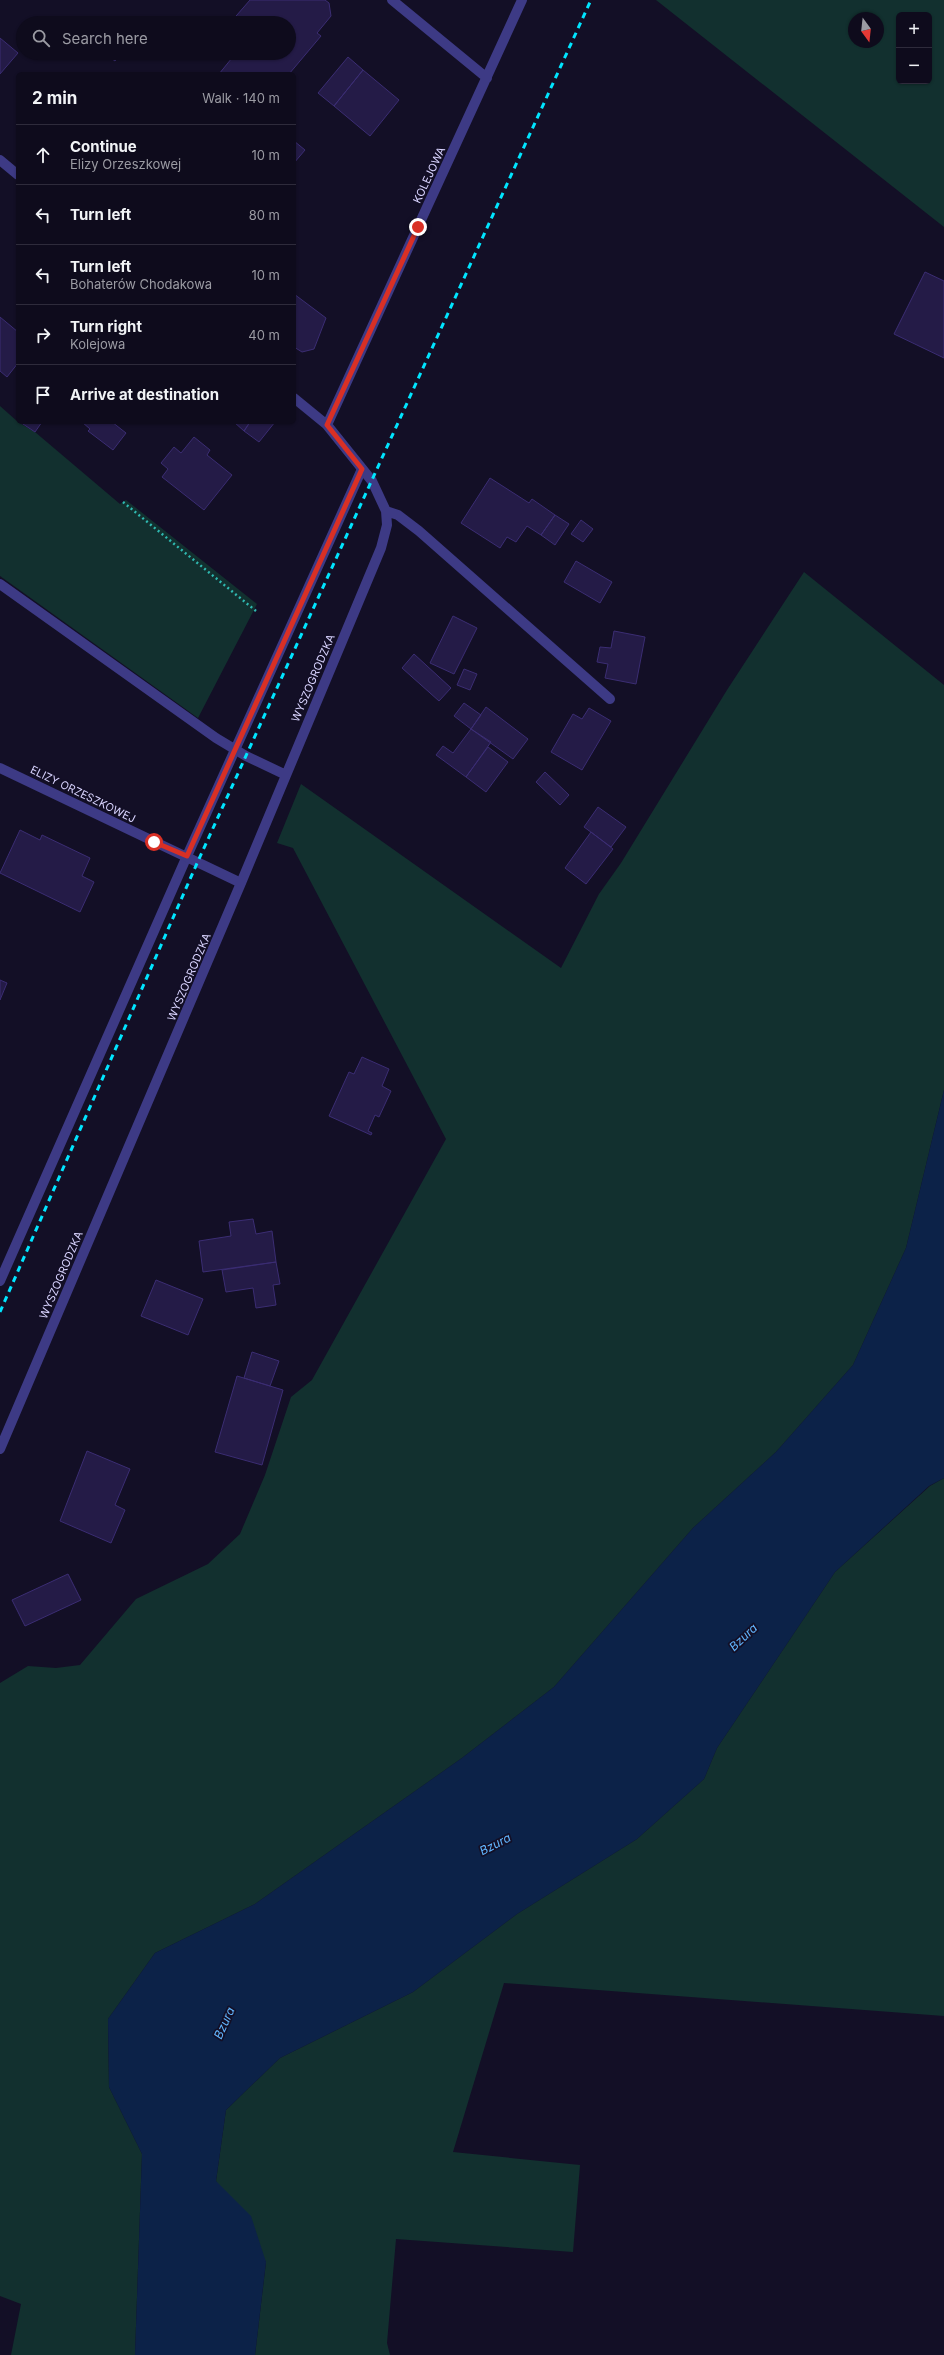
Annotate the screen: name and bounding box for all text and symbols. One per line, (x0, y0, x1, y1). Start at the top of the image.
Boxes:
north arrow (848, 12, 884, 48)
map controls (896, 12, 932, 84)
button: + (896, 12, 932, 48)
search box (16, 16, 296, 60)
icon: search (30, 27, 52, 49)
text: Search here (62, 29, 148, 48)
button: − (896, 48, 932, 84)
text: 2 min (32, 88, 77, 108)
text: Walk · 140 m (202, 90, 280, 106)
text: Continue (70, 137, 137, 156)
icon: ahead (32, 144, 54, 166)
street label: KOLEJOWA (410, 144, 448, 205)
text: 10 m (251, 147, 280, 163)
text: Elizy Orzeszkowej (70, 156, 181, 172)
icon: left (32, 204, 54, 226)
text: Turn left (70, 205, 131, 224)
text: 80 m (249, 207, 280, 223)
route end (409, 218, 427, 236)
text: Turn left (70, 257, 131, 276)
icon: left (32, 264, 54, 286)
text: 10 m (251, 267, 280, 283)
text: Bohaterów Chodakowa (70, 276, 212, 292)
text: Turn right (70, 317, 142, 336)
icon: right (32, 324, 54, 346)
text: 40 m (248, 327, 280, 343)
text: Kolejowa (70, 336, 125, 352)
icon: arrive (32, 384, 54, 406)
text: Arrive at destination (70, 385, 219, 404)
street label: WYSZOGRODZKA (288, 632, 338, 724)
street label: ELIZY ORZESZKOWEJ (28, 762, 138, 826)
route start (145, 833, 163, 851)
street label: WYSZOGRODZKA (164, 931, 214, 1023)
street label: WYSZOGRODZKA (36, 1229, 86, 1321)
water label: Bzura (726, 1620, 760, 1654)
water label: Bzura (477, 1830, 513, 1858)
water label: Bzura (210, 2005, 238, 2041)

